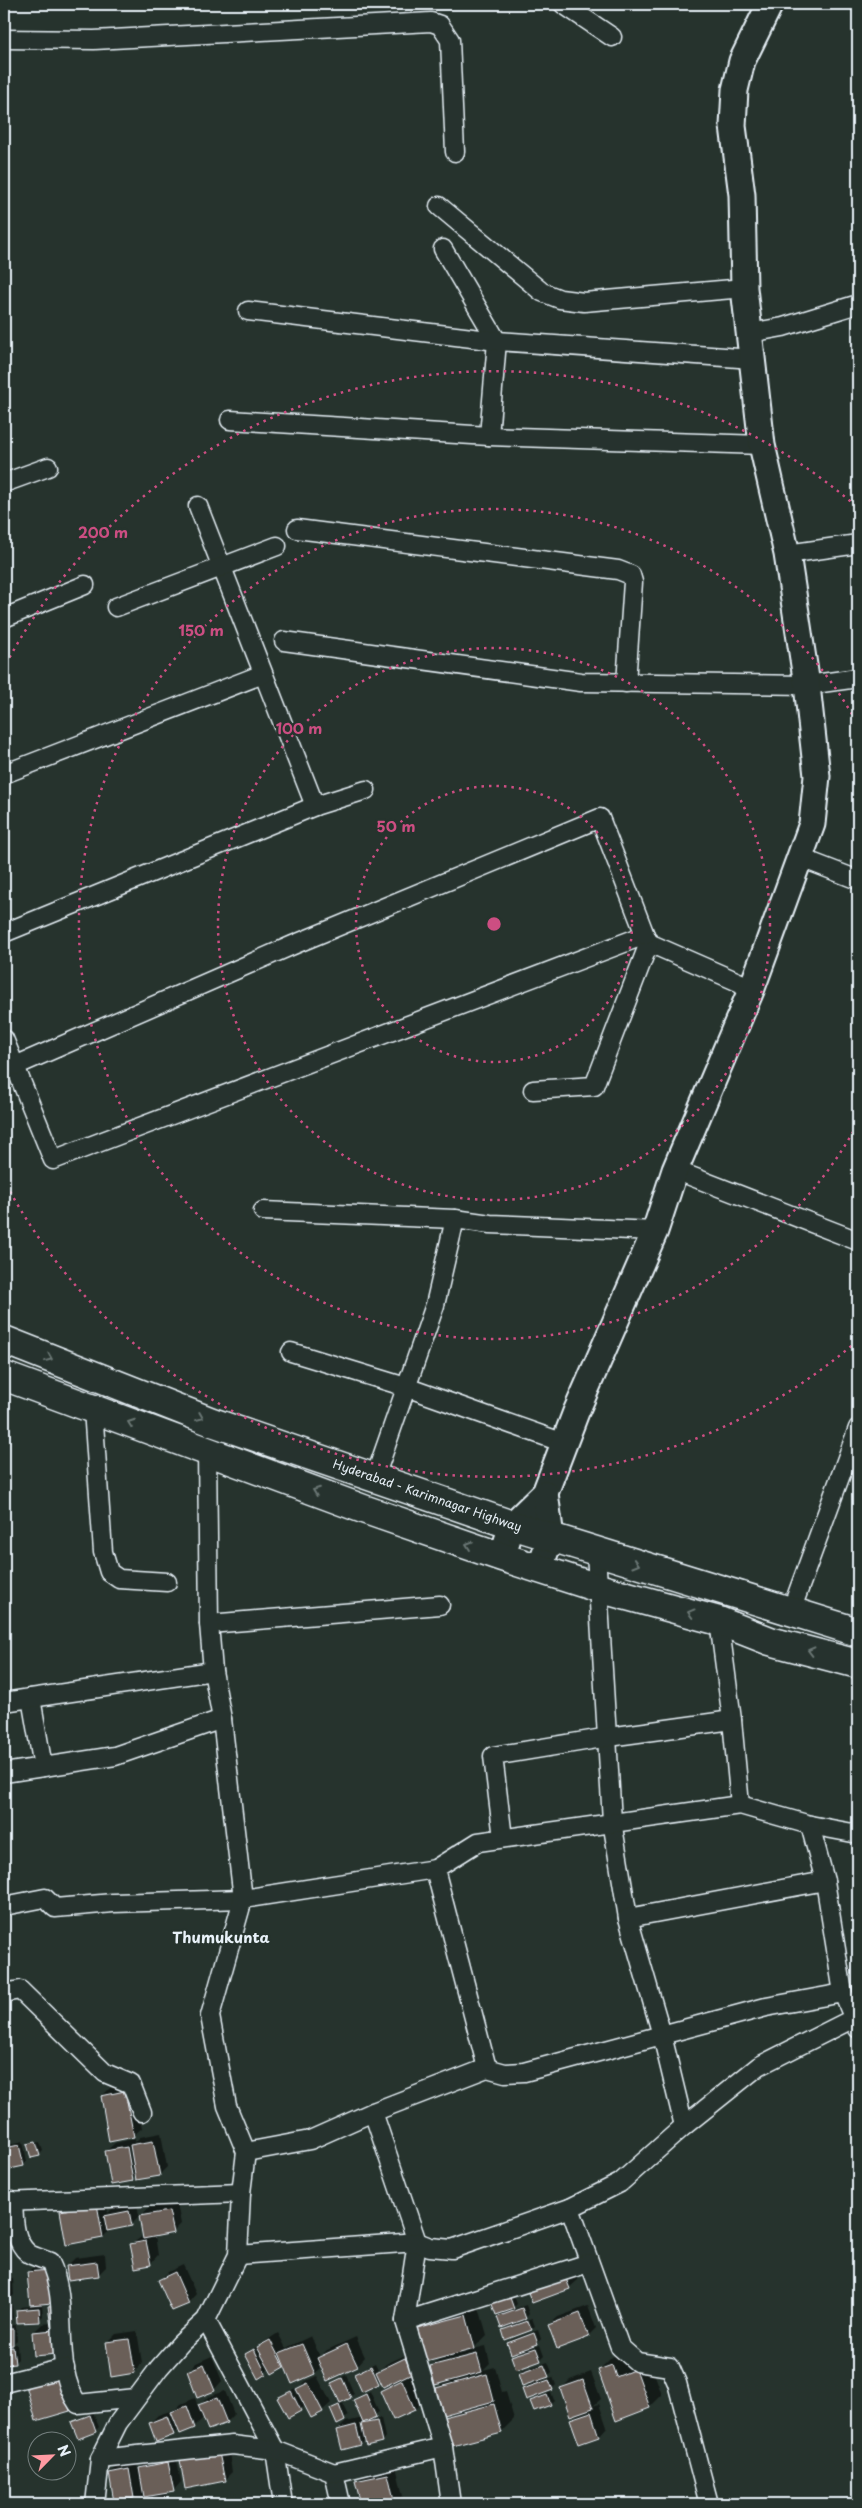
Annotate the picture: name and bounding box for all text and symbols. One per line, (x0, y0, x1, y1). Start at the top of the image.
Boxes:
text: 200 m (78, 520, 128, 543)
text: 150 m (178, 618, 224, 641)
text: 100 m (276, 716, 322, 739)
text: 50 m (377, 814, 415, 837)
centre of rings (485, 915, 503, 933)
one-way arrow (44, 1351, 53, 1362)
one-way arrow (195, 1411, 204, 1422)
one-way arrow (127, 1419, 135, 1429)
street label: Hyderabad - Karimnagar Highway (331, 1454, 524, 1535)
one-way arrow (312, 1487, 321, 1497)
one-way arrow (465, 1541, 474, 1551)
one-way arrow (632, 1558, 640, 1568)
one-way arrow (687, 1608, 696, 1619)
one-way arrow (808, 1647, 816, 1657)
district label: Thumukunta (172, 1925, 270, 1948)
north arrow (28, 2430, 78, 2480)
text: N (52, 2441, 76, 2460)

